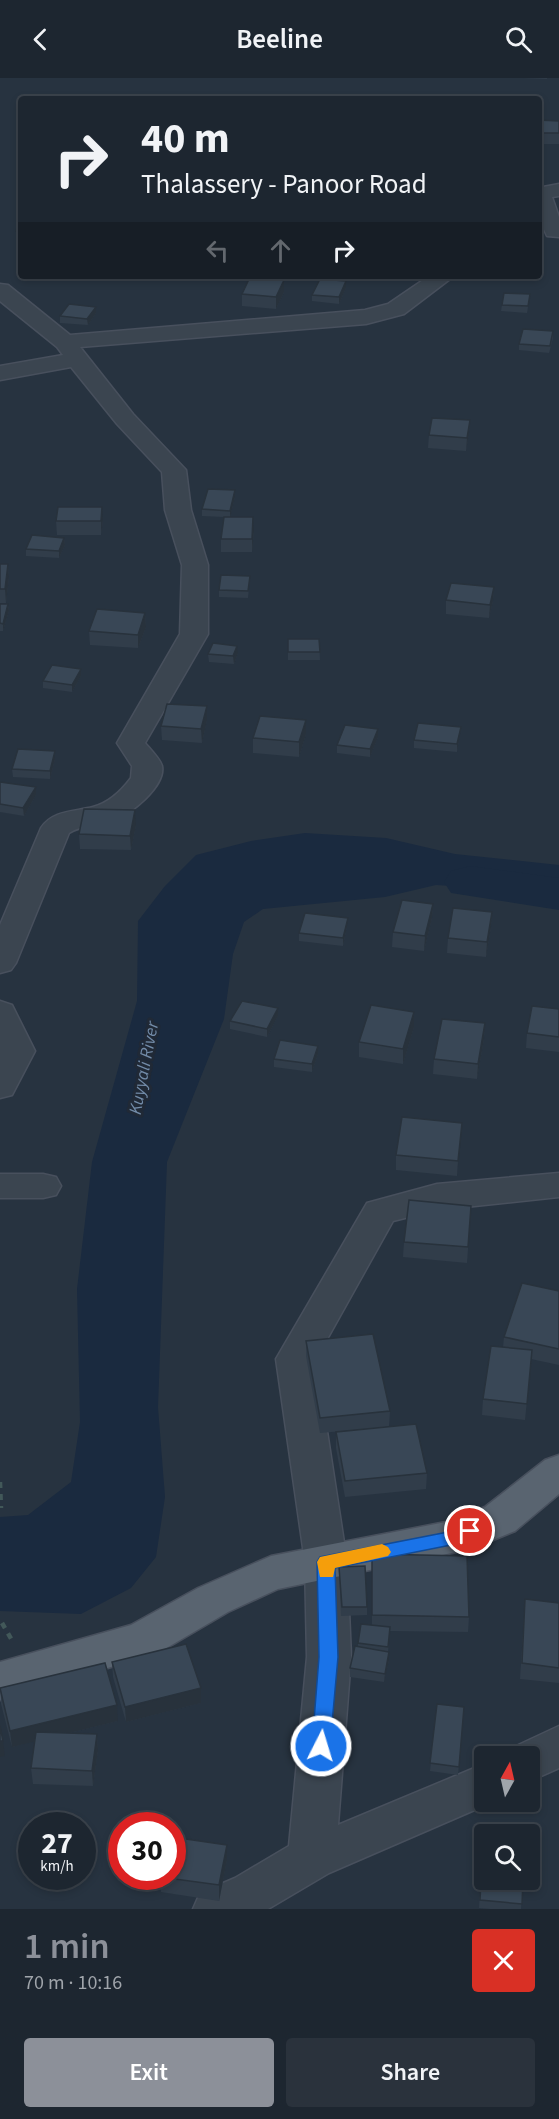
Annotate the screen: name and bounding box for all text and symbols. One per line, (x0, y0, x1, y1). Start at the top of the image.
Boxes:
text: Beeline (236, 20, 323, 59)
icon: back (24, 23, 57, 56)
icon: search (502, 23, 535, 56)
text: 40 m (141, 109, 230, 169)
icon: right (42, 120, 120, 198)
text: Thalassery - Panoor Road (141, 165, 427, 204)
icon: left (201, 234, 234, 267)
icon: ahead (264, 234, 297, 267)
icon: right (327, 234, 360, 267)
water label: Kuyyali River (123, 1019, 165, 1117)
pin (444, 1505, 495, 1556)
icon: arrive (453, 1514, 486, 1547)
position arrow (289, 1714, 353, 1778)
north arrow (474, 1746, 540, 1812)
map controls (474, 1746, 540, 1890)
speed limit sign: 30 (108, 1812, 186, 1890)
text: 27 (41, 1822, 73, 1865)
button: search (474, 1824, 540, 1890)
text: km/h (40, 1856, 74, 1877)
text: 1 min (24, 1921, 110, 1972)
button: close (472, 1929, 535, 1992)
text: 70 m · 10:16 (24, 1969, 122, 1997)
button: Exit (24, 2038, 274, 2107)
button: Share (286, 2038, 535, 2107)

